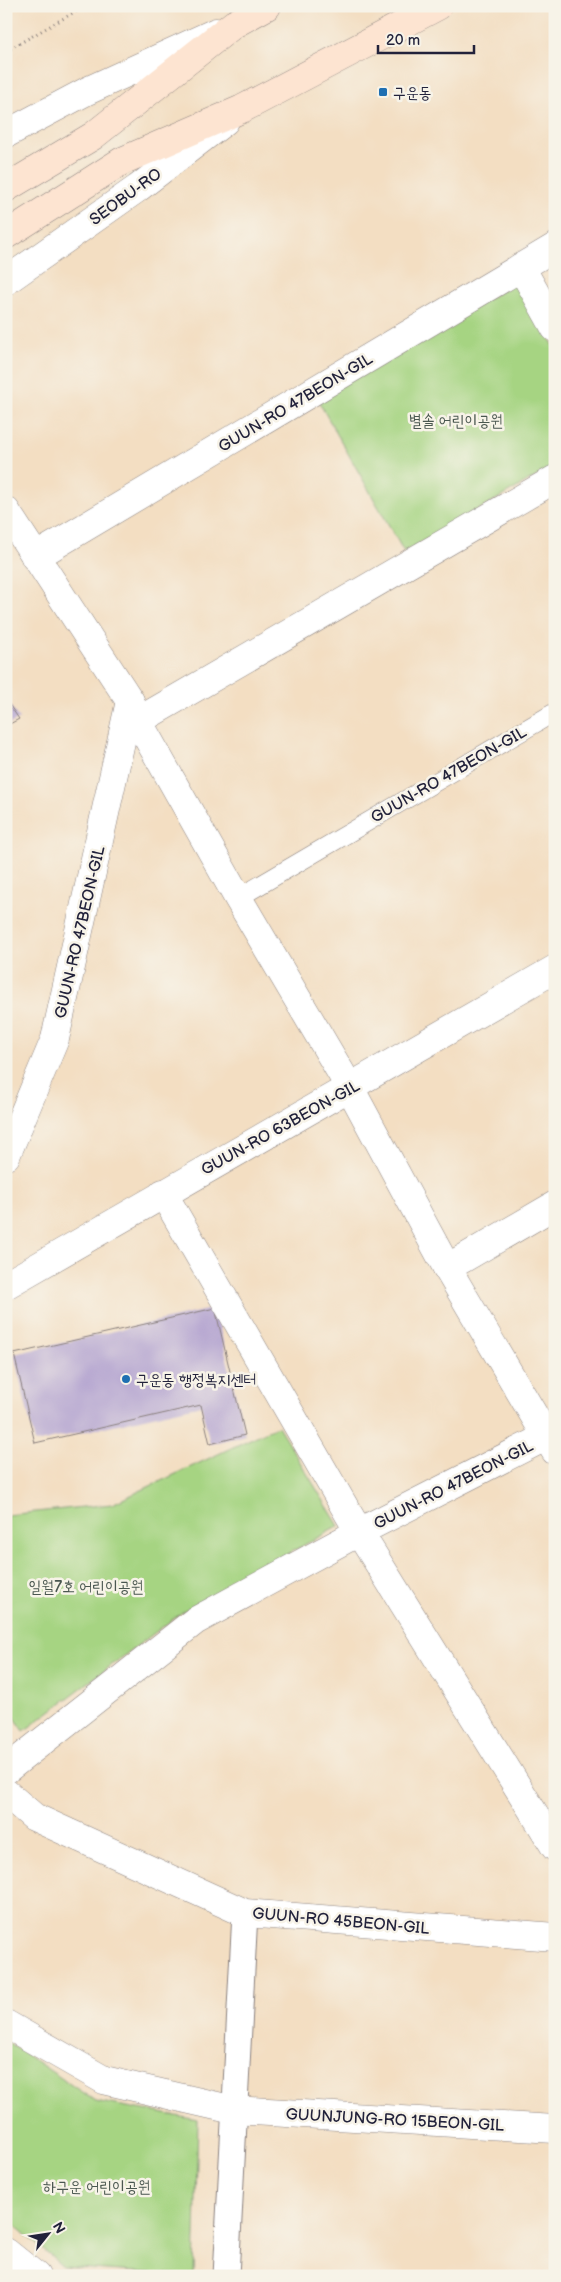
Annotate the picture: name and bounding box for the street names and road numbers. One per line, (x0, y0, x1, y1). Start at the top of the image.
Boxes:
street label: SEOBU-RO (86, 165, 166, 230)
street label: GUUN-RO 47BEON-GIL (215, 349, 377, 457)
street label: GUUN-RO 47BEON-GIL (368, 723, 531, 828)
street label: GUUN-RO 47BEON-GIL (51, 844, 110, 1020)
street label: GUUN-RO 63BEON-GIL (198, 1076, 364, 1180)
street label: GUUN-RO 47BEON-GIL (371, 1436, 537, 1534)
street label: GUUN-RO 45BEON-GIL (252, 1904, 431, 1939)
street label: GUUNJUNG-RO 15BEON-GIL (285, 2105, 505, 2136)

